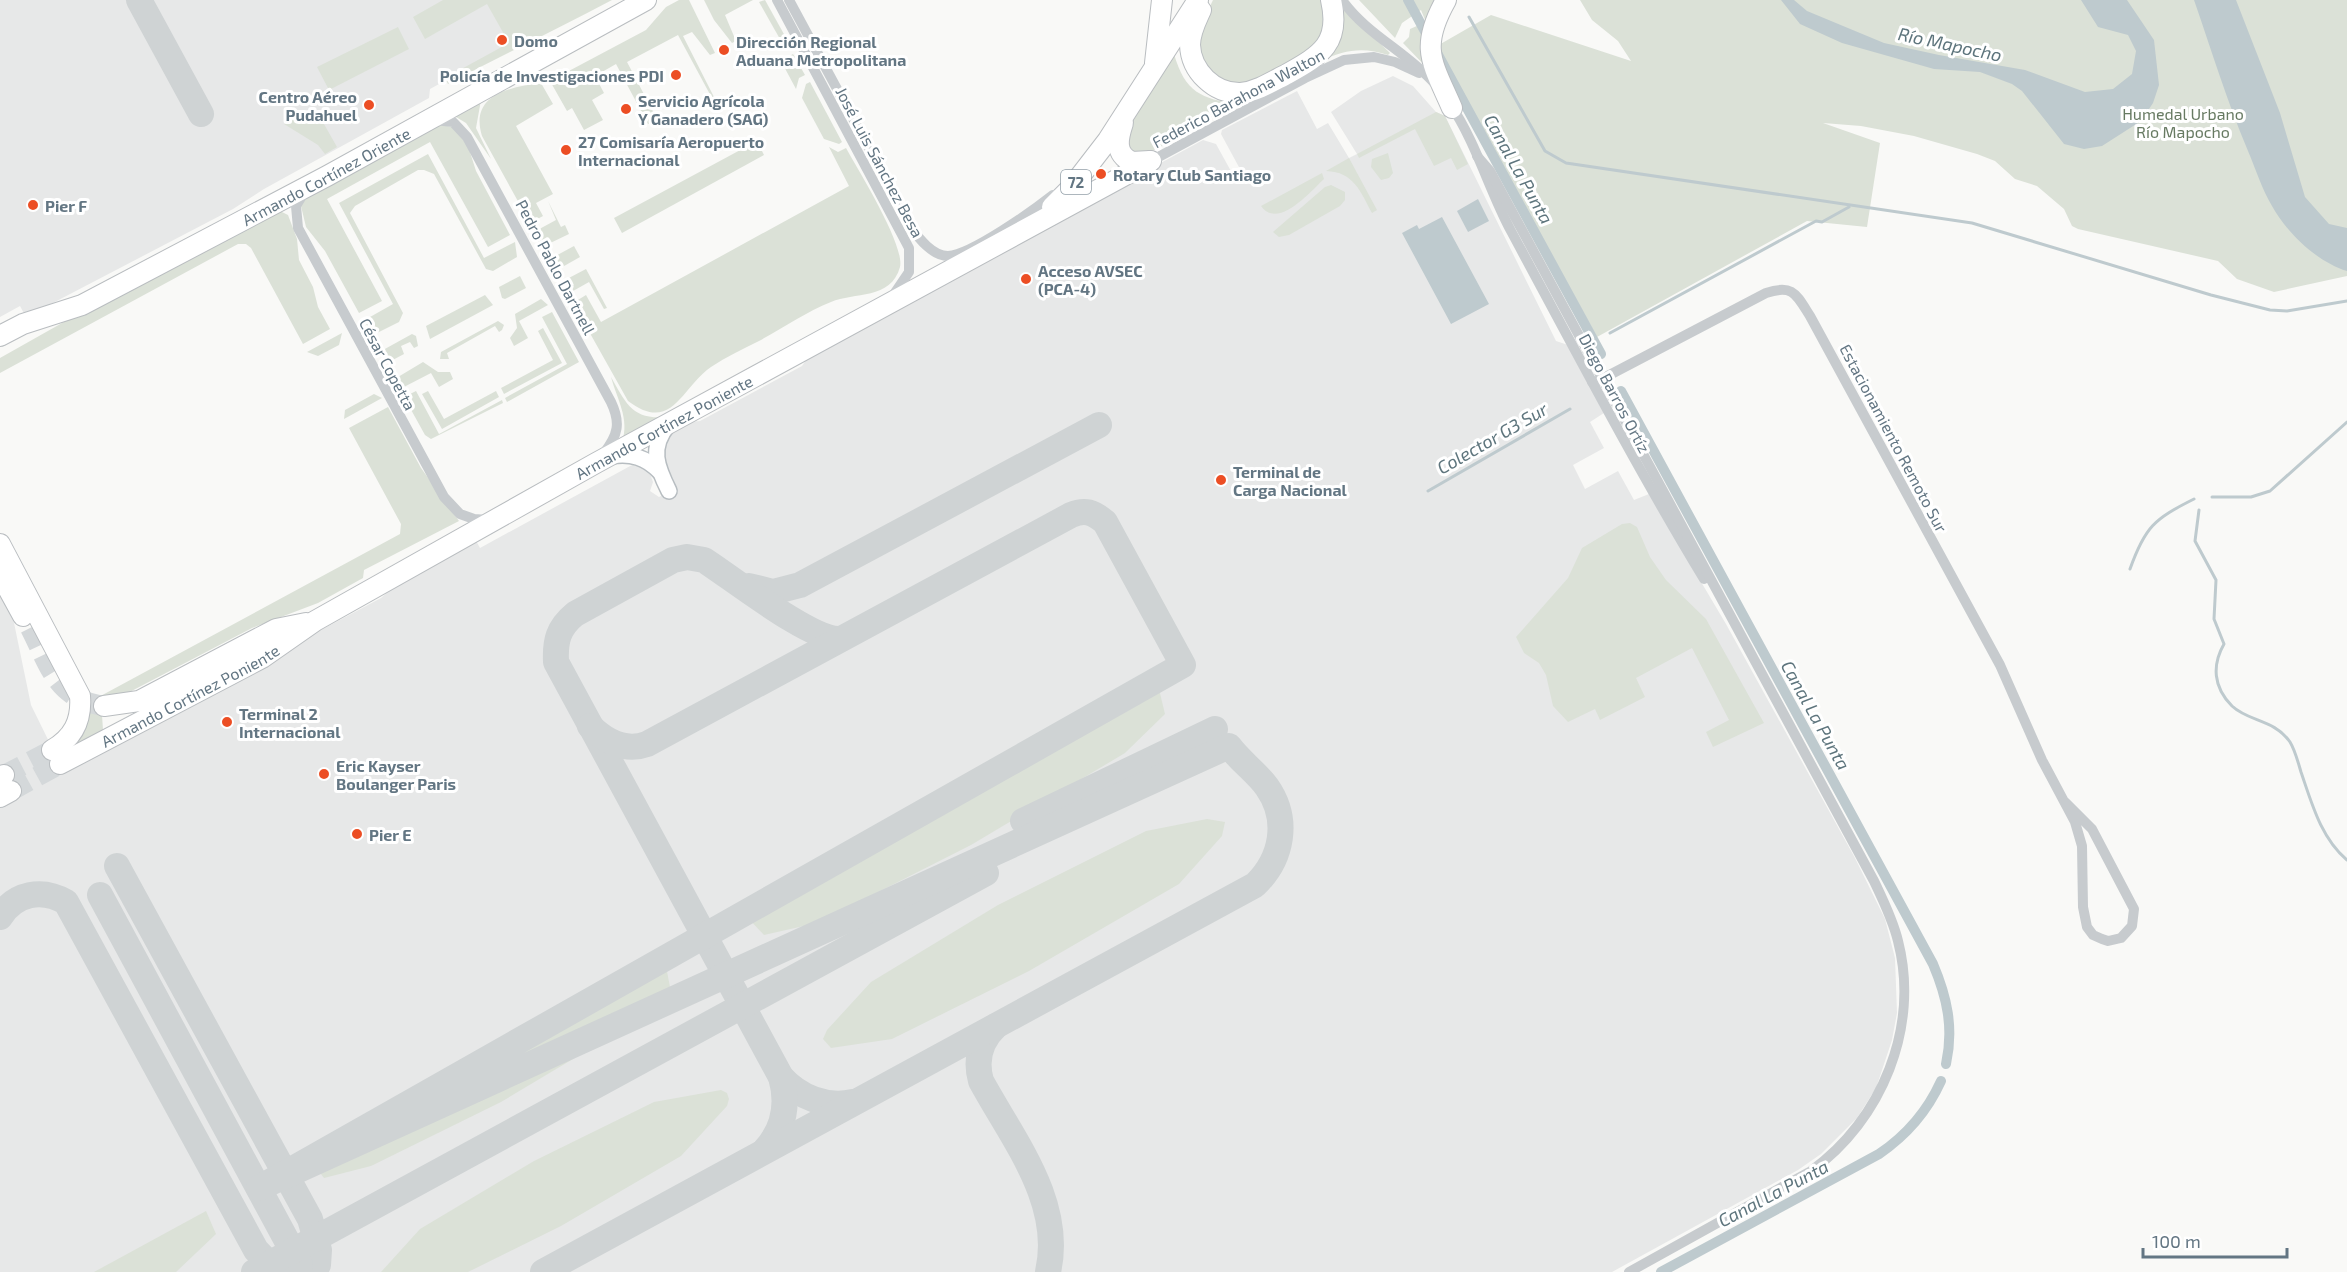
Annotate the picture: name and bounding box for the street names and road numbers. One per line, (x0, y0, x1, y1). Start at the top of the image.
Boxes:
street label: Federico Barahona Walton (1149, 45, 1327, 151)
street label: José Luis Sánchez Besa (832, 83, 928, 241)
street label: Armando Cortínez Oriente (239, 123, 413, 229)
road number: 72 (1061, 170, 1091, 194)
street label: Pedro Pablo Dartnell (512, 196, 600, 338)
street label: César Copetta (356, 315, 420, 413)
street label: Diego Barros Ortíz (1576, 330, 1654, 456)
street label: Estacionamiento Remoto Sur (1836, 341, 1952, 536)
street label: Armando Cortínez Poniente (572, 370, 755, 482)
street label: Armando Cortínez Poniente (98, 640, 283, 750)

